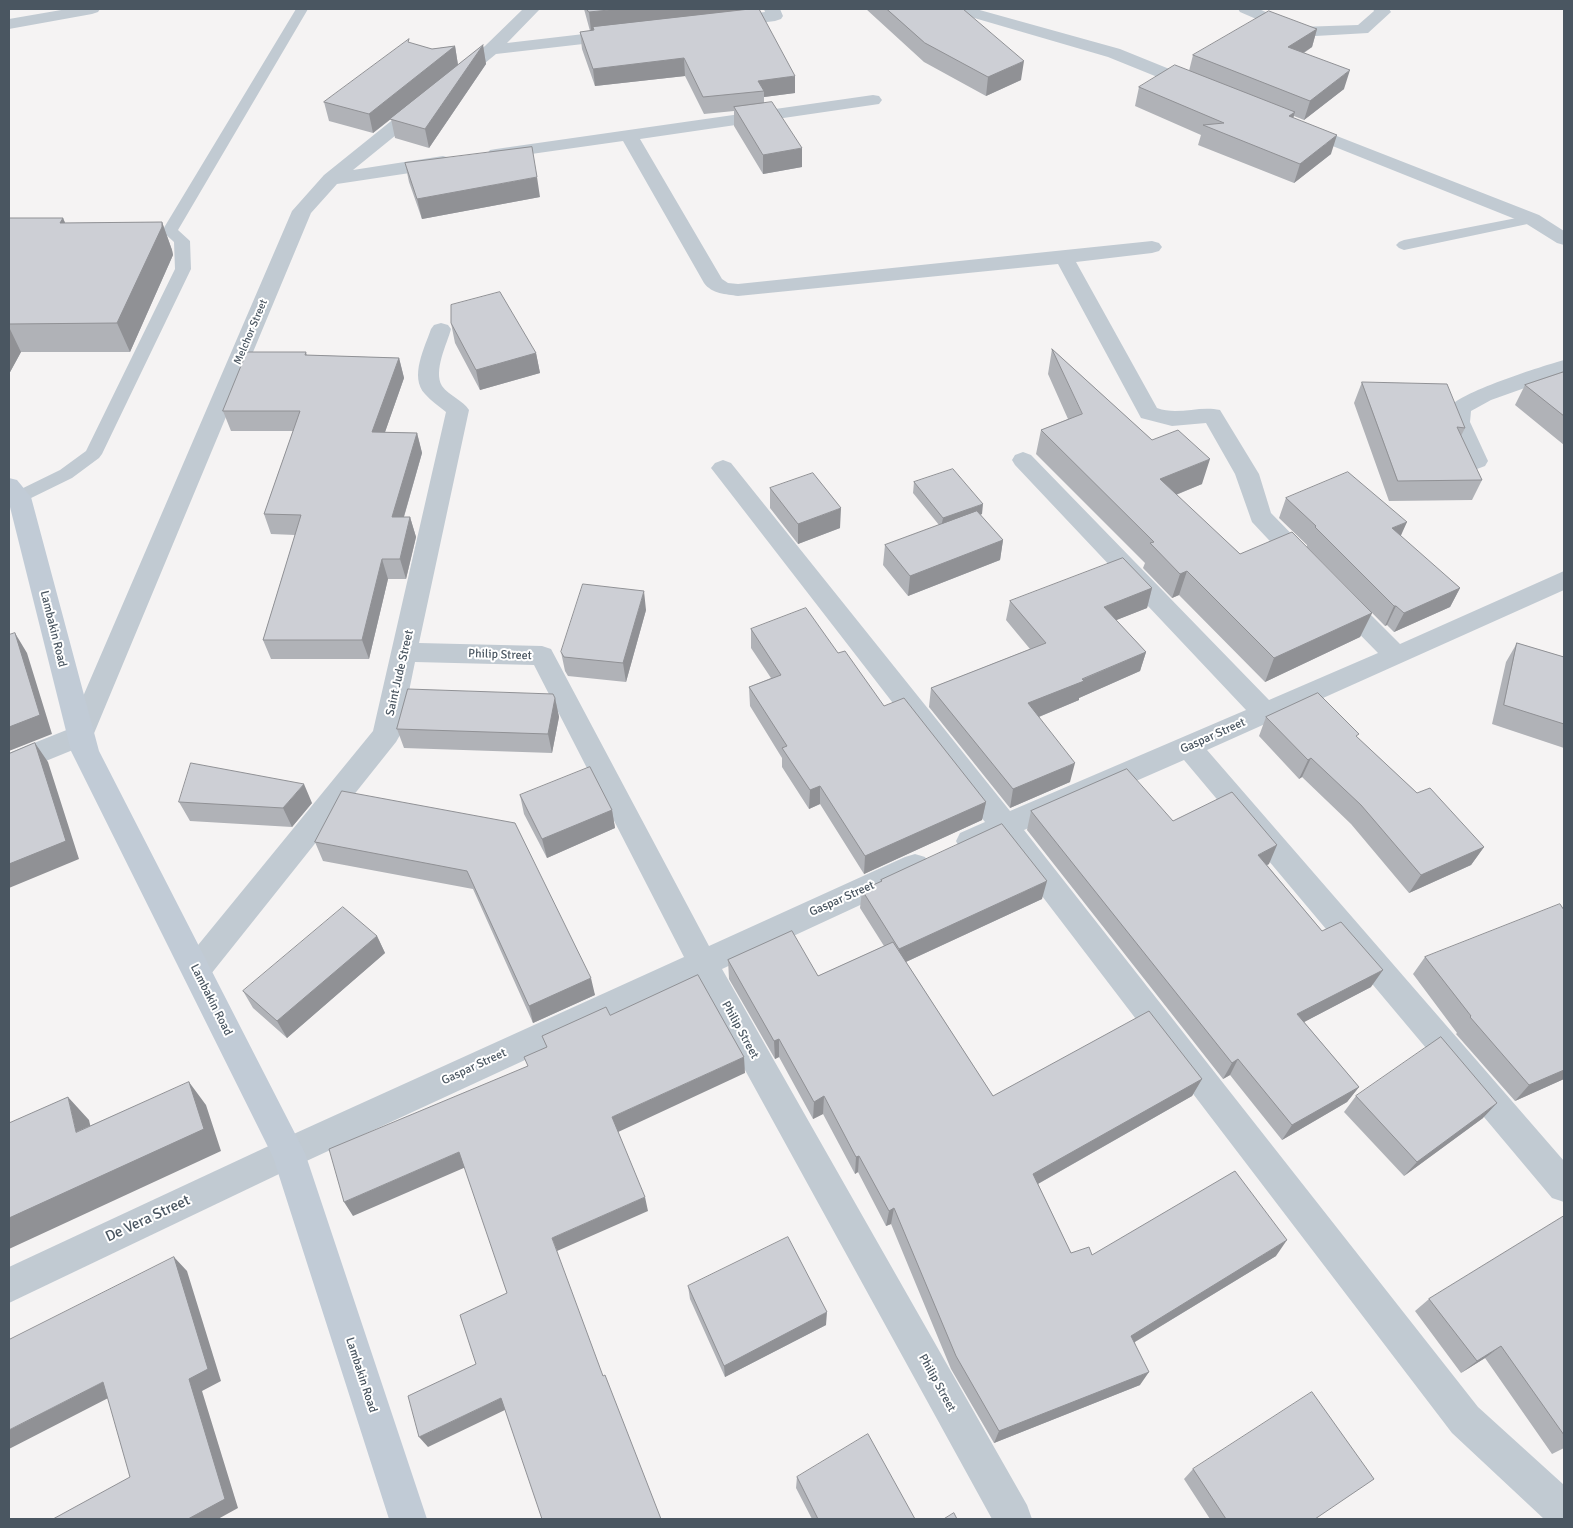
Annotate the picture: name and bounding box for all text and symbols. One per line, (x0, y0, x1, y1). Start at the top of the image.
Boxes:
street label: Melchor Street (231, 297, 271, 367)
street label: Lambakin Road (37, 589, 69, 669)
street label: Saint Jude Street (383, 629, 417, 717)
street label: Philip Street (468, 647, 532, 663)
street label: Gaspar Street (1178, 715, 1248, 757)
street label: Gaspar Street (807, 878, 877, 920)
street label: Lambakin Road (187, 962, 235, 1038)
street label: Philip Street (718, 999, 762, 1061)
street label: Gaspar Street (439, 1046, 509, 1088)
street label: De Vera Street (103, 1192, 193, 1246)
street label: Lambakin Road (342, 1336, 380, 1414)
street label: Philip Street (915, 1352, 959, 1414)

